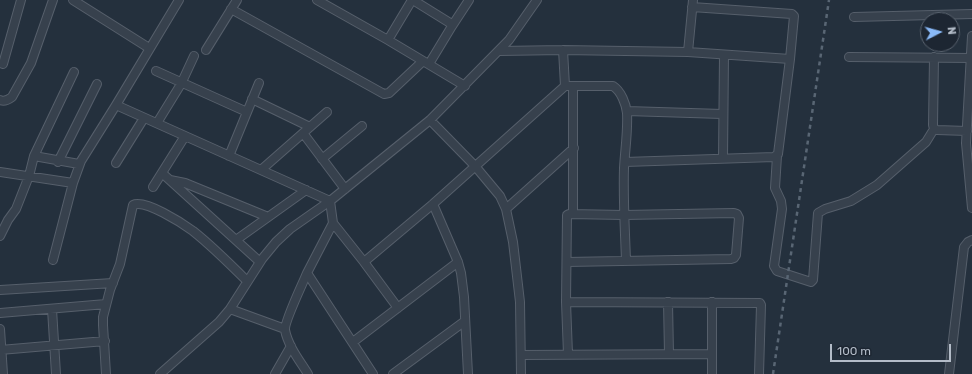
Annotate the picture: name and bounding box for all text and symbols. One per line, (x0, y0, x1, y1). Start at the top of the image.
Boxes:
north arrow (920, 12, 960, 52)
text: N (945, 26, 958, 35)
scale bar (832, 336, 953, 362)
text: 100 m (837, 344, 871, 358)

